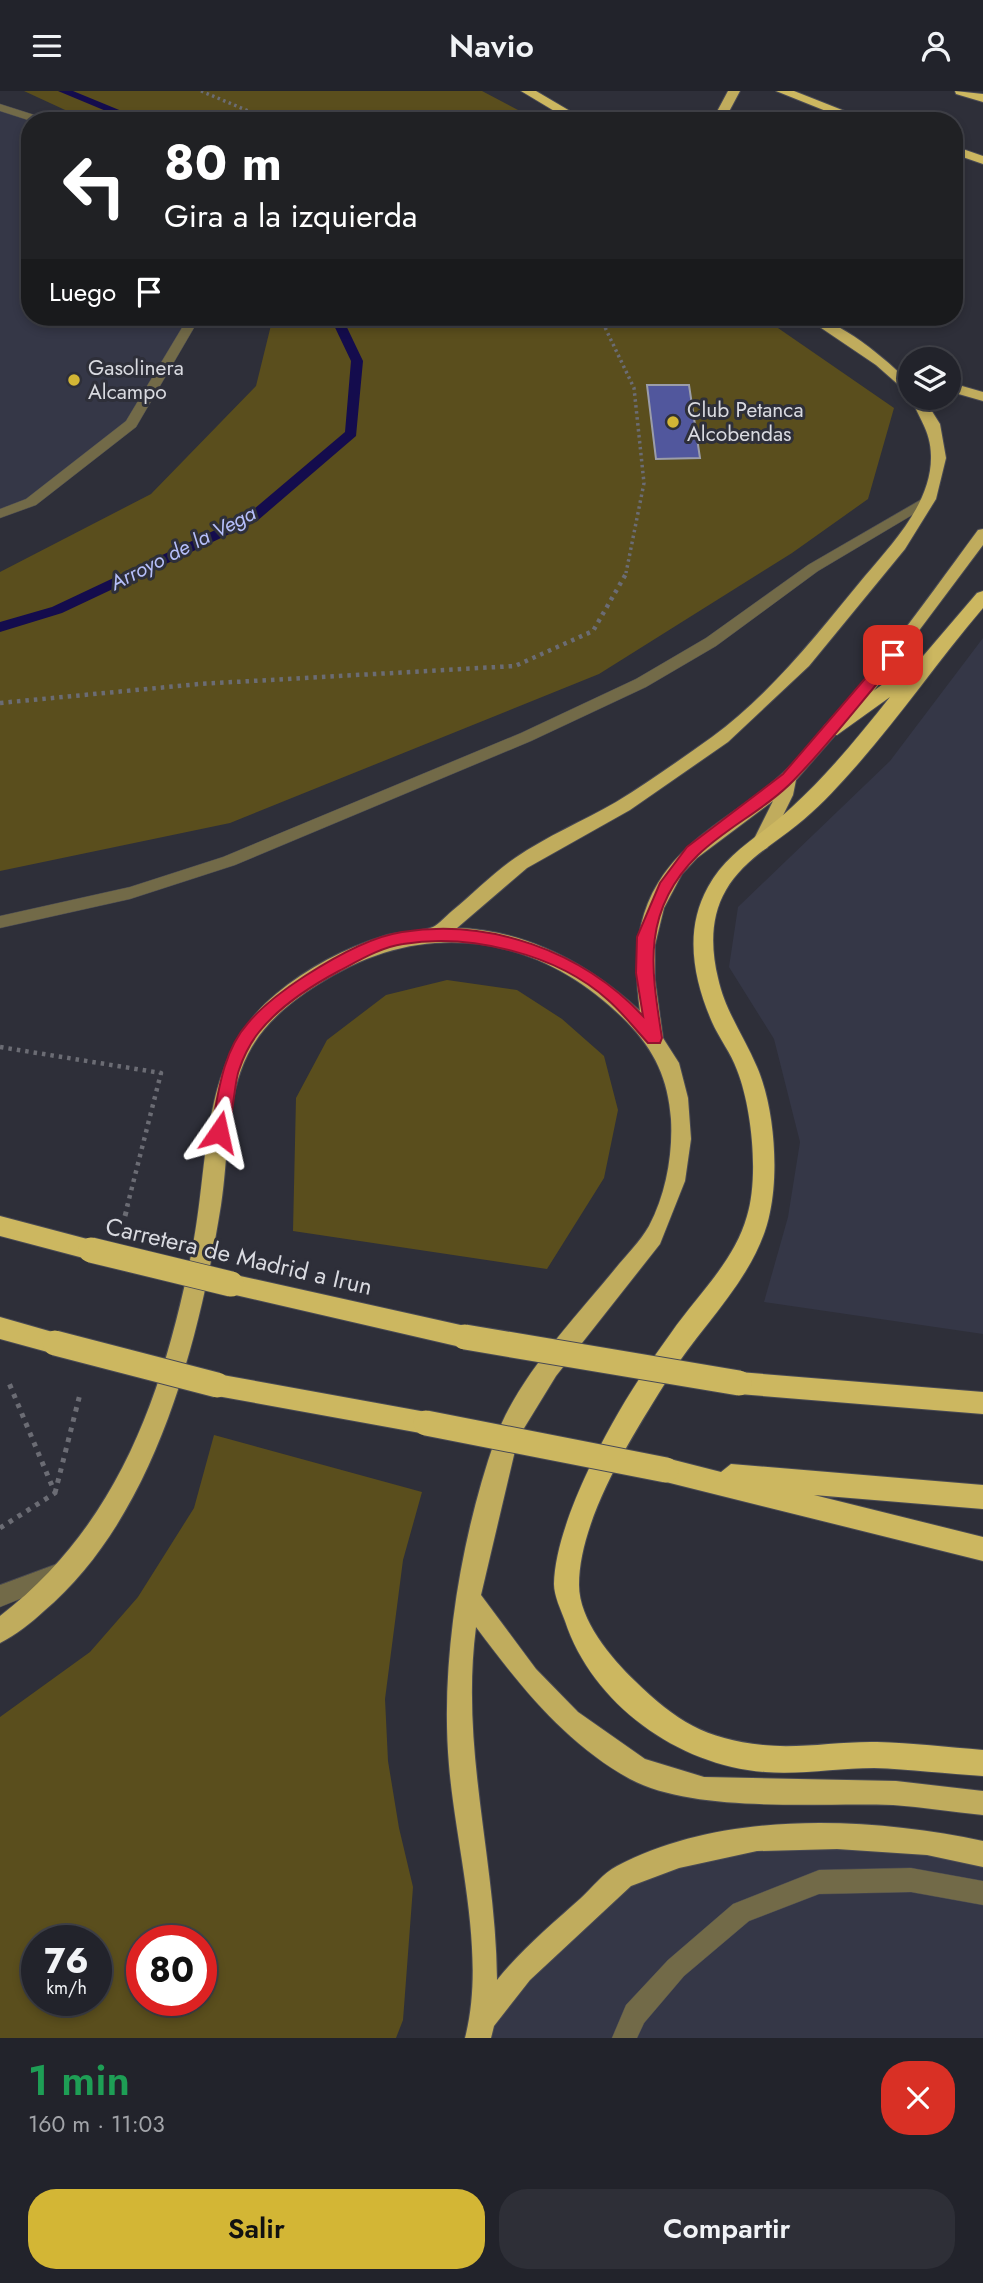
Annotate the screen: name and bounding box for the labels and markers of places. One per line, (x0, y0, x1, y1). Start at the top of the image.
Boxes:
place label: Gasolinera Alcampo (88, 353, 184, 407)
marker: Gasolinera Alcampo (66, 372, 82, 388)
place label: Club Petanca Alcobendas (687, 395, 804, 449)
marker: Club Petanca Alcobendas (665, 414, 681, 430)
pin (863, 625, 923, 685)

